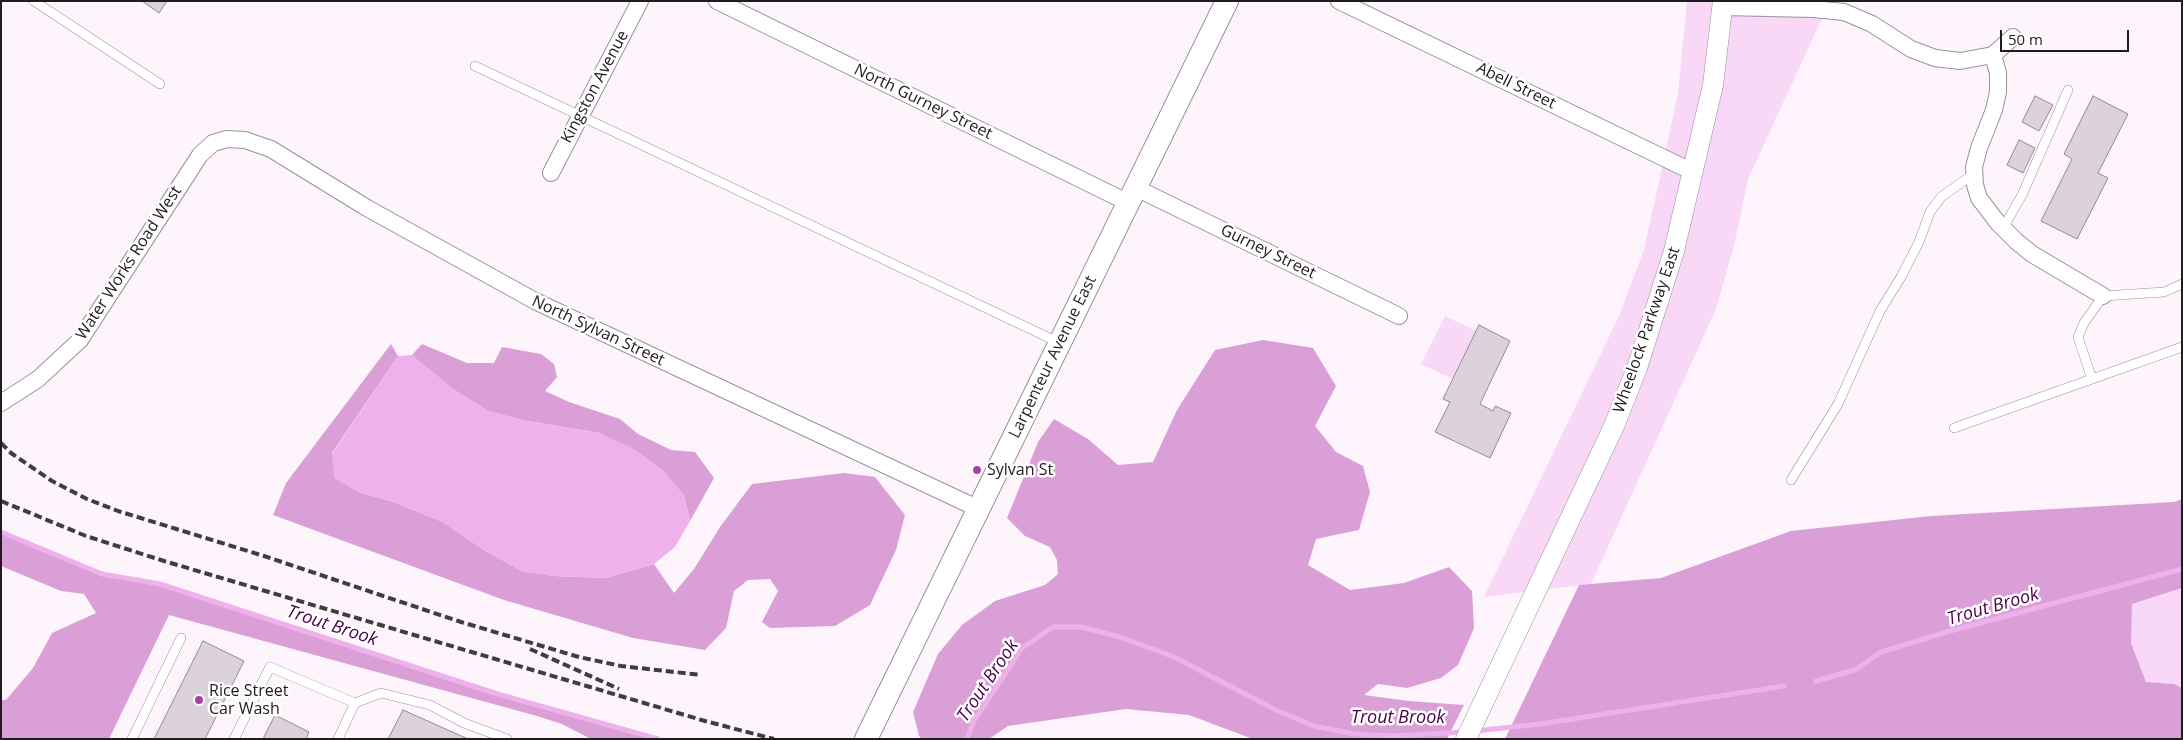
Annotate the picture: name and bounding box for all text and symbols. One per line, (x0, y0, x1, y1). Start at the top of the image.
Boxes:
scale bar (2003, 20, 2132, 52)
street label: Kingston Avenue (557, 27, 633, 147)
text: 50 m (2008, 29, 2043, 49)
street label: Abell Street (1473, 59, 1559, 113)
street label: North Gurney Street (851, 60, 995, 144)
street label: Water Works Road West (72, 182, 186, 344)
street label: Gurney Street (1217, 221, 1319, 283)
street label: Wheelock Parkway East (1610, 244, 1684, 416)
street label: Larpenteur Avenue East (1005, 273, 1101, 441)
street label: North Sylvan Street (529, 292, 667, 370)
place label: Sylvan St (987, 460, 1053, 480)
marker: Sylvan St (971, 464, 983, 476)
water label: Trout Brook (1945, 584, 2041, 630)
water label: Trout Brook (284, 601, 380, 651)
water label: Trout Brook (953, 636, 1023, 726)
place label: Rice Street Car Wash (209, 681, 288, 719)
marker: Rice Street Car Wash (193, 694, 205, 706)
water label: Trout Brook (1351, 707, 1445, 729)

